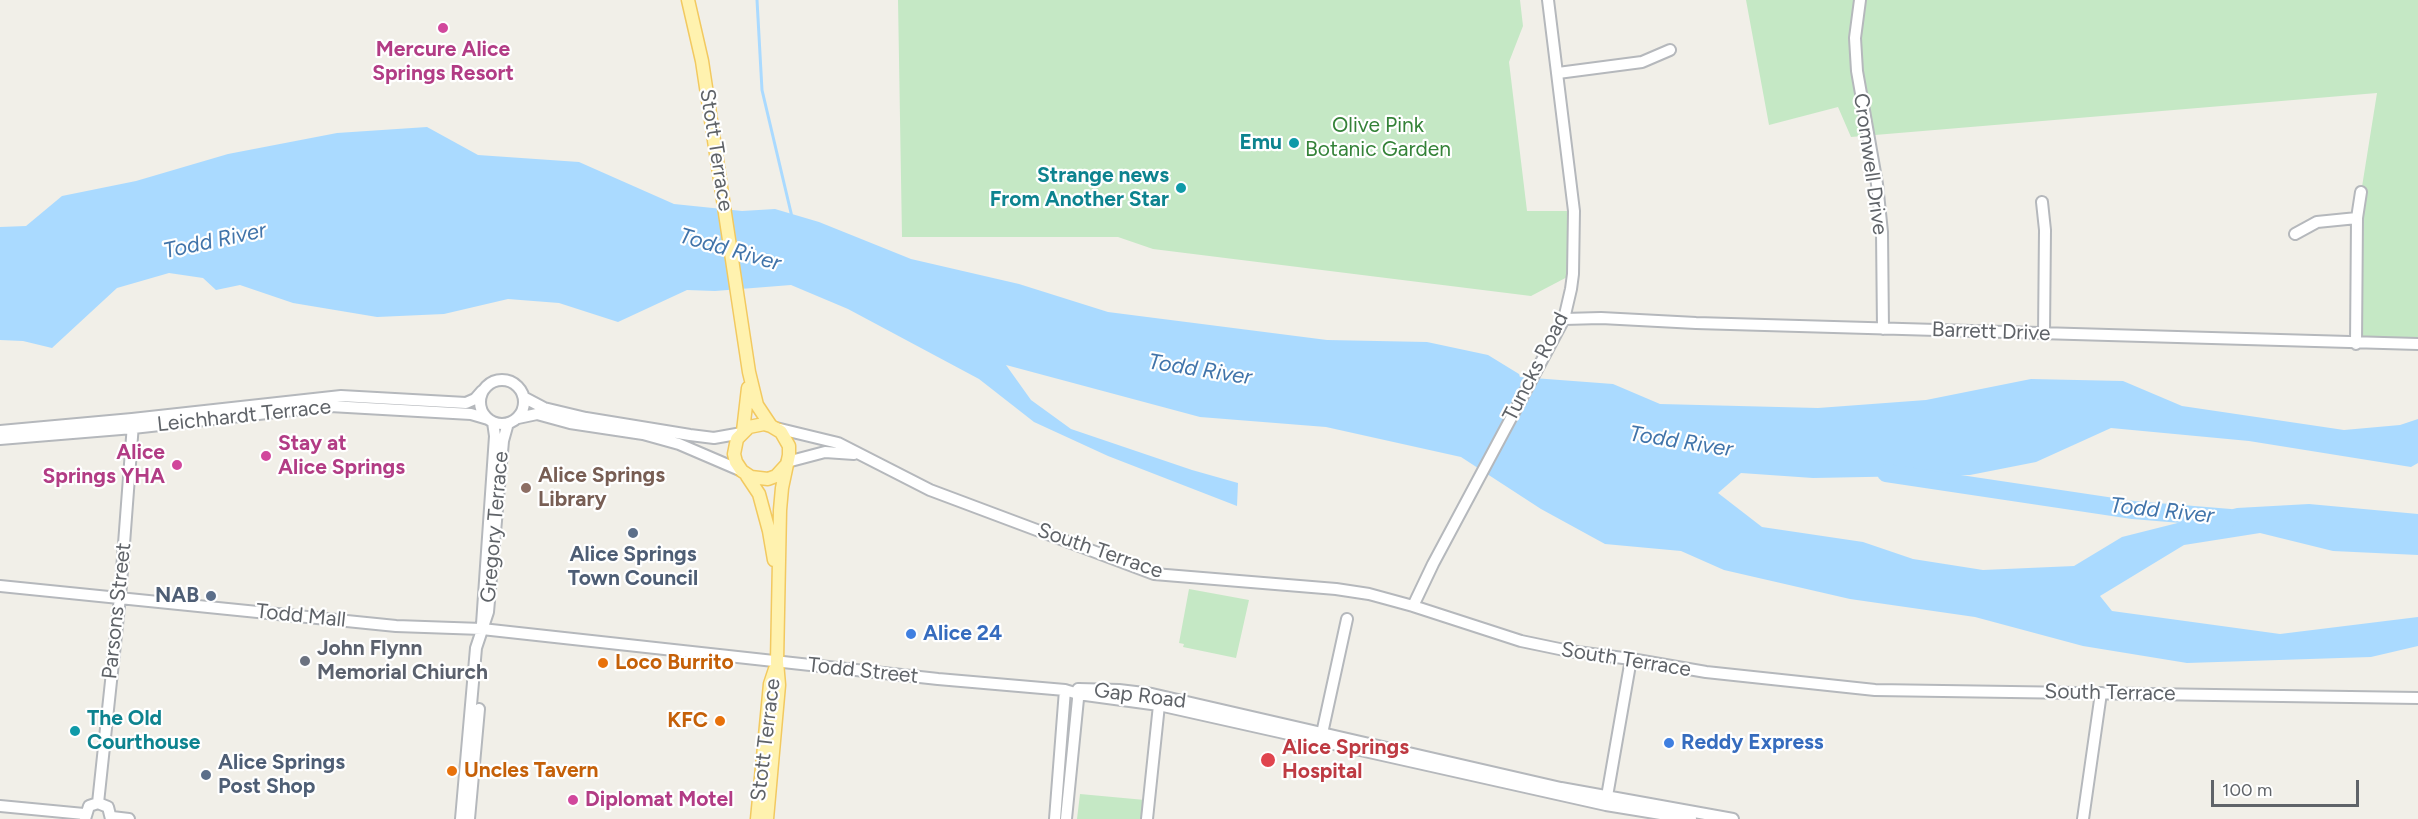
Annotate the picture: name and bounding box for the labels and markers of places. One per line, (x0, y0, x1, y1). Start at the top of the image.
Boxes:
marker: Mercure Alice Springs Resort (436, 21, 450, 35)
place label: Mercure Alice Springs Resort (372, 37, 514, 87)
place label: Emu (1239, 130, 1282, 156)
marker: Emu (1287, 136, 1301, 150)
place label: Strange news From Another Star (990, 163, 1169, 213)
marker: Strange news From Another Star (1174, 181, 1188, 195)
place label: Stay at Alice Springs (278, 431, 405, 481)
place label: Alice Springs YHA (43, 440, 165, 490)
marker: Stay at Alice Springs (259, 449, 273, 463)
marker: Alice Springs YHA (170, 458, 184, 472)
place label: Alice Springs Library (538, 463, 665, 513)
marker: Alice Springs Library (519, 481, 533, 495)
marker: Alice Springs Town Council (626, 526, 640, 540)
place label: Alice Springs Town Council (568, 542, 698, 592)
place label: NAB (155, 583, 199, 609)
marker: NAB (204, 589, 218, 603)
place label: Alice 24 (923, 621, 1002, 647)
marker: Alice 24 (904, 627, 918, 641)
place label: John Flynn Memorial Chiurch (317, 636, 488, 686)
place label: Loco Burrito (615, 650, 734, 676)
marker: John Flynn Memorial Chiurch (298, 654, 312, 668)
marker: Loco Burrito (596, 656, 610, 670)
place label: The Old Courthouse (87, 706, 200, 756)
place label: KFC (667, 708, 708, 734)
marker: KFC (713, 714, 727, 728)
marker: The Old Courthouse (68, 724, 82, 738)
place label: Reddy Express (1681, 730, 1824, 756)
place label: Alice Springs Hospital (1282, 735, 1409, 785)
marker: Reddy Express (1662, 736, 1676, 750)
place label: Alice Springs Post Shop (218, 750, 345, 800)
marker: Alice Springs Hospital (1259, 751, 1277, 769)
place label: Uncles Tavern (464, 758, 598, 784)
marker: Uncles Tavern (445, 764, 459, 778)
marker: Alice Springs Post Shop (199, 768, 213, 782)
place label: Diplomat Motel (585, 787, 733, 813)
marker: Diplomat Motel (566, 793, 580, 807)

